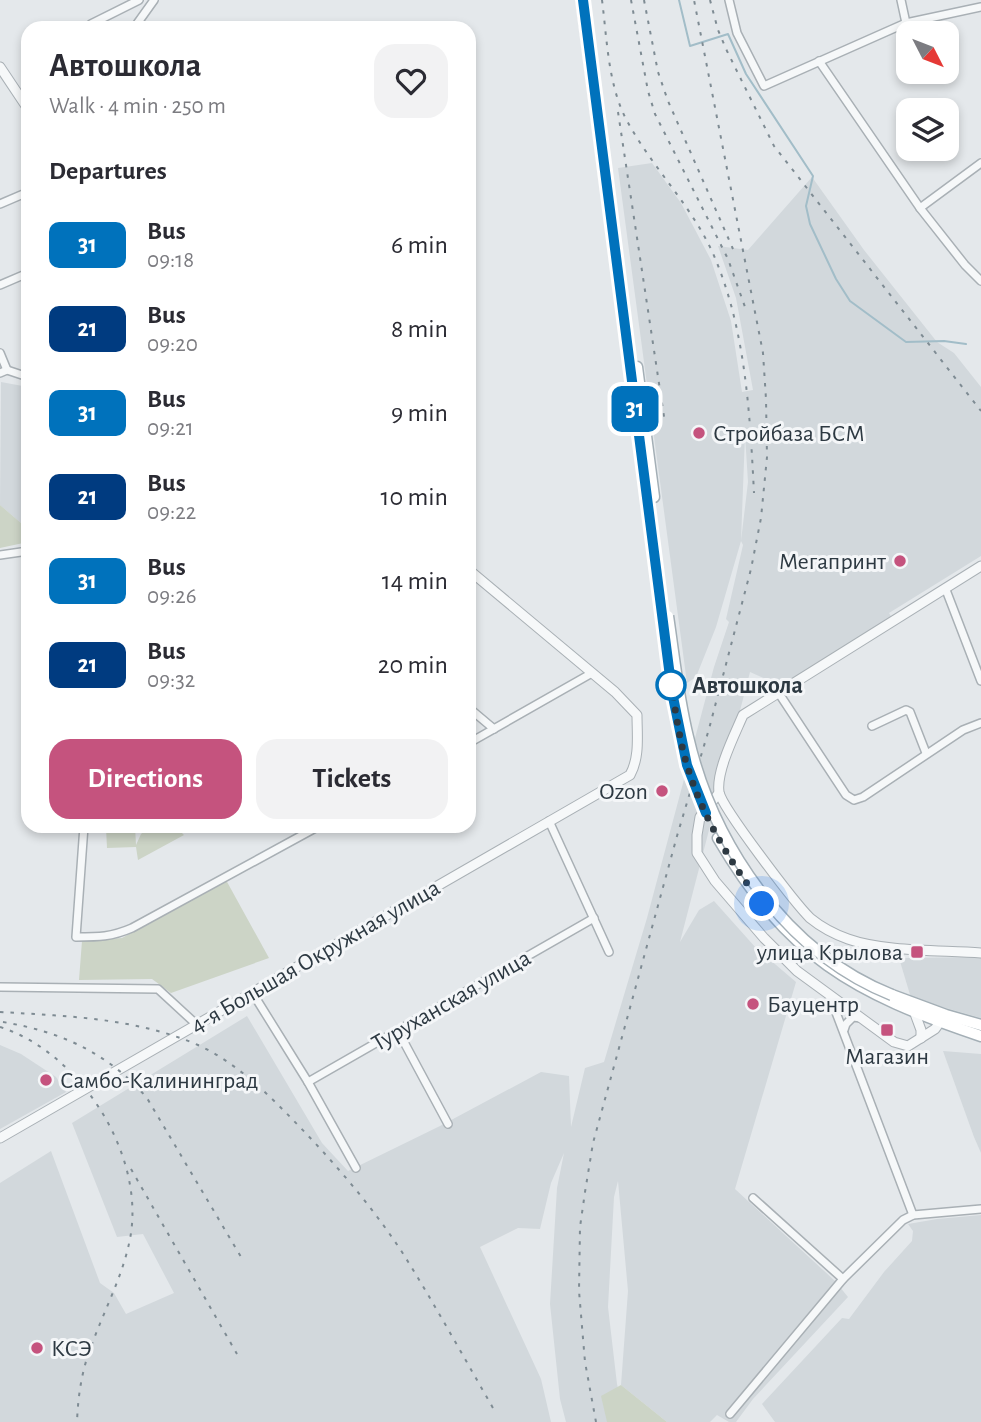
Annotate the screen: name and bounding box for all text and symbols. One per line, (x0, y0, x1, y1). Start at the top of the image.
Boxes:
north arrow (896, 21, 959, 84)
map controls (896, 21, 959, 161)
button: heart (374, 44, 448, 118)
text: Автошкола (49, 50, 201, 83)
text: Walk · 4 min · 250 m (49, 95, 226, 118)
button: layers (896, 98, 959, 161)
text: Departures (49, 158, 167, 184)
text: Bus (147, 218, 186, 244)
text: 6 min (391, 232, 448, 258)
text: 31 (78, 233, 97, 257)
text: 09:18 (147, 249, 194, 272)
text: Bus (147, 302, 186, 328)
text: 8 min (391, 316, 448, 342)
text: 21 (78, 317, 97, 341)
text: 09:20 (147, 333, 198, 356)
text: Bus (147, 386, 186, 412)
line badge: 31 (604, 386, 666, 432)
text: 31 (626, 397, 644, 421)
text: 9 min (391, 400, 448, 426)
text: 31 (78, 401, 97, 425)
text: 09:21 (147, 417, 194, 440)
place label: Стройбаза БСМ (713, 422, 865, 446)
marker: Стройбаза БСМ (691, 425, 707, 441)
text: Bus (147, 470, 186, 496)
text: 10 min (381, 484, 448, 510)
text: 21 (78, 485, 97, 509)
text: 09:22 (147, 501, 196, 524)
place label: Мегапринт (779, 550, 886, 574)
marker: Мегапринт (892, 553, 908, 569)
text: Bus (147, 554, 186, 580)
text: 14 min (382, 568, 448, 594)
text: 31 (78, 569, 97, 593)
text: 09:26 (147, 585, 197, 608)
text: Bus (147, 638, 186, 664)
text: 20 min (378, 652, 448, 678)
text: 21 (78, 653, 97, 677)
text: 09:32 (147, 669, 195, 692)
marker: Автошкола (656, 670, 686, 700)
place label: Автошкола (692, 674, 803, 698)
button: Directions (49, 739, 242, 819)
button: Tickets (256, 739, 448, 819)
place label: Ozon (599, 780, 648, 804)
marker: Ozon (654, 783, 670, 799)
street label: 4-я Большая Окружная улица (187, 876, 444, 1038)
your location (744, 886, 779, 921)
place label: улица Крылова (756, 941, 903, 965)
marker: улица Крылова (909, 944, 925, 960)
street label: Туруханская улица (368, 946, 535, 1056)
place label: Бауцентр (767, 993, 859, 1017)
marker: Бауцентр (745, 996, 761, 1012)
marker: Магазин (879, 1022, 895, 1038)
place label: Магазин (845, 1045, 929, 1069)
place label: Самбо-Калининград (60, 1069, 258, 1093)
marker: Самбо-Калининград (38, 1072, 54, 1088)
place label: КСЭ (51, 1337, 92, 1361)
marker: КСЭ (29, 1340, 45, 1356)

